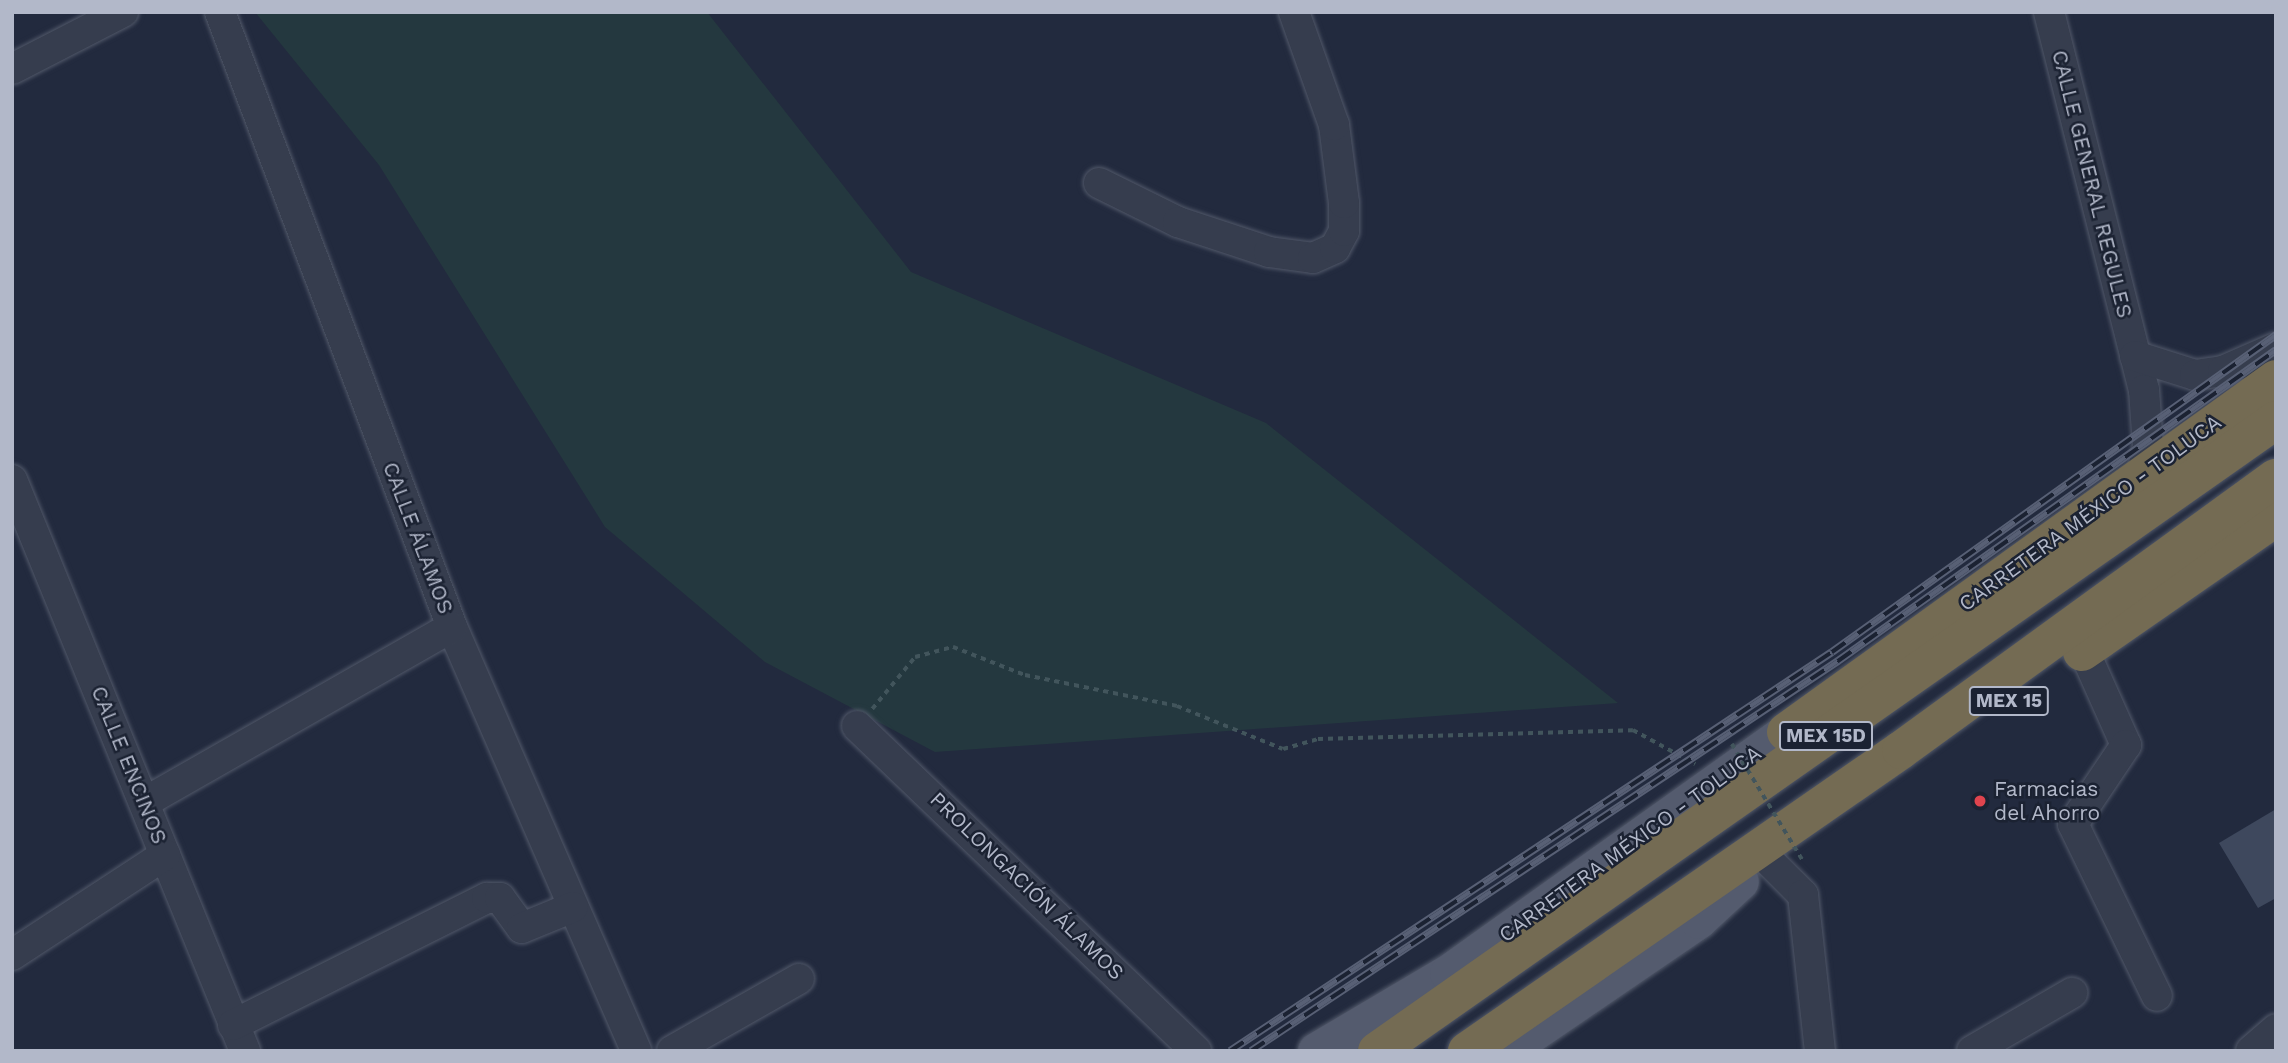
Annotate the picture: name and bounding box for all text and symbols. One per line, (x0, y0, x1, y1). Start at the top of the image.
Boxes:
street label: CALLE GENERAL REGULES (2046, 47, 2138, 321)
street label: CARRETERA MÉXICO - TOLUCA (1953, 409, 2227, 617)
street label: CALLE ÁLAMOS (377, 458, 459, 618)
street label: CALLE ENCINOS (86, 682, 172, 848)
road number: MEX 15 (1967, 686, 2051, 716)
road number: MEX 15D (1779, 720, 1873, 751)
street label: CARRETERA MÉXICO - TOLUCA (1493, 740, 1767, 948)
place label: Farmacias del Ahorro (1994, 776, 2102, 826)
street label: PROLONGACIÓN ÁLAMOS (925, 786, 1129, 986)
marker: Farmacias del Ahorro (1972, 793, 1988, 809)

